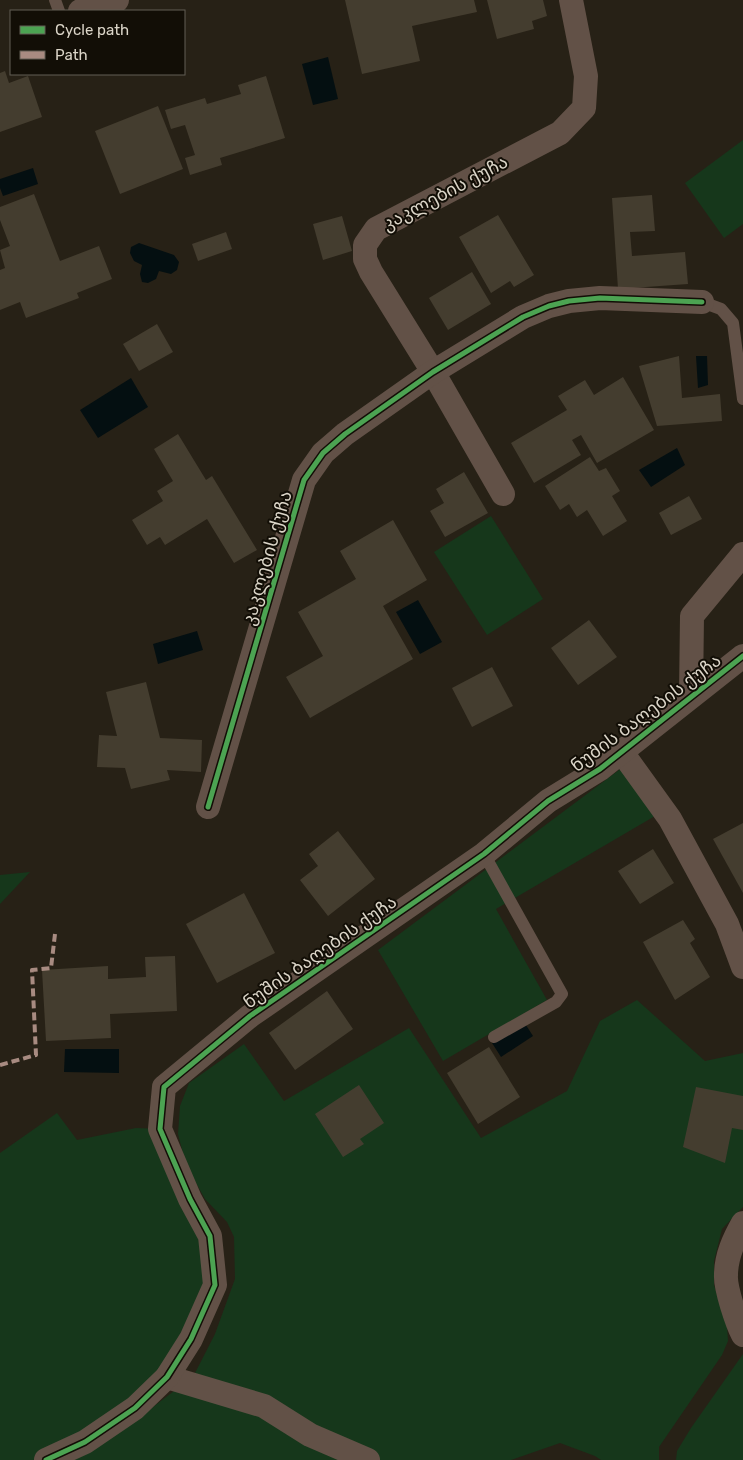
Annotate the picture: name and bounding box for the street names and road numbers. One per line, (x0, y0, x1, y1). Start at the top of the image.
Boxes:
street label: კაკლების ქუჩა (379, 151, 511, 235)
street label: კაკლების ქუჩა (237, 488, 297, 628)
street label: ნუშის ბაღების ქუჩა (567, 649, 725, 777)
street label: ნუშის ბაღების ქუჩა (239, 891, 401, 1013)

